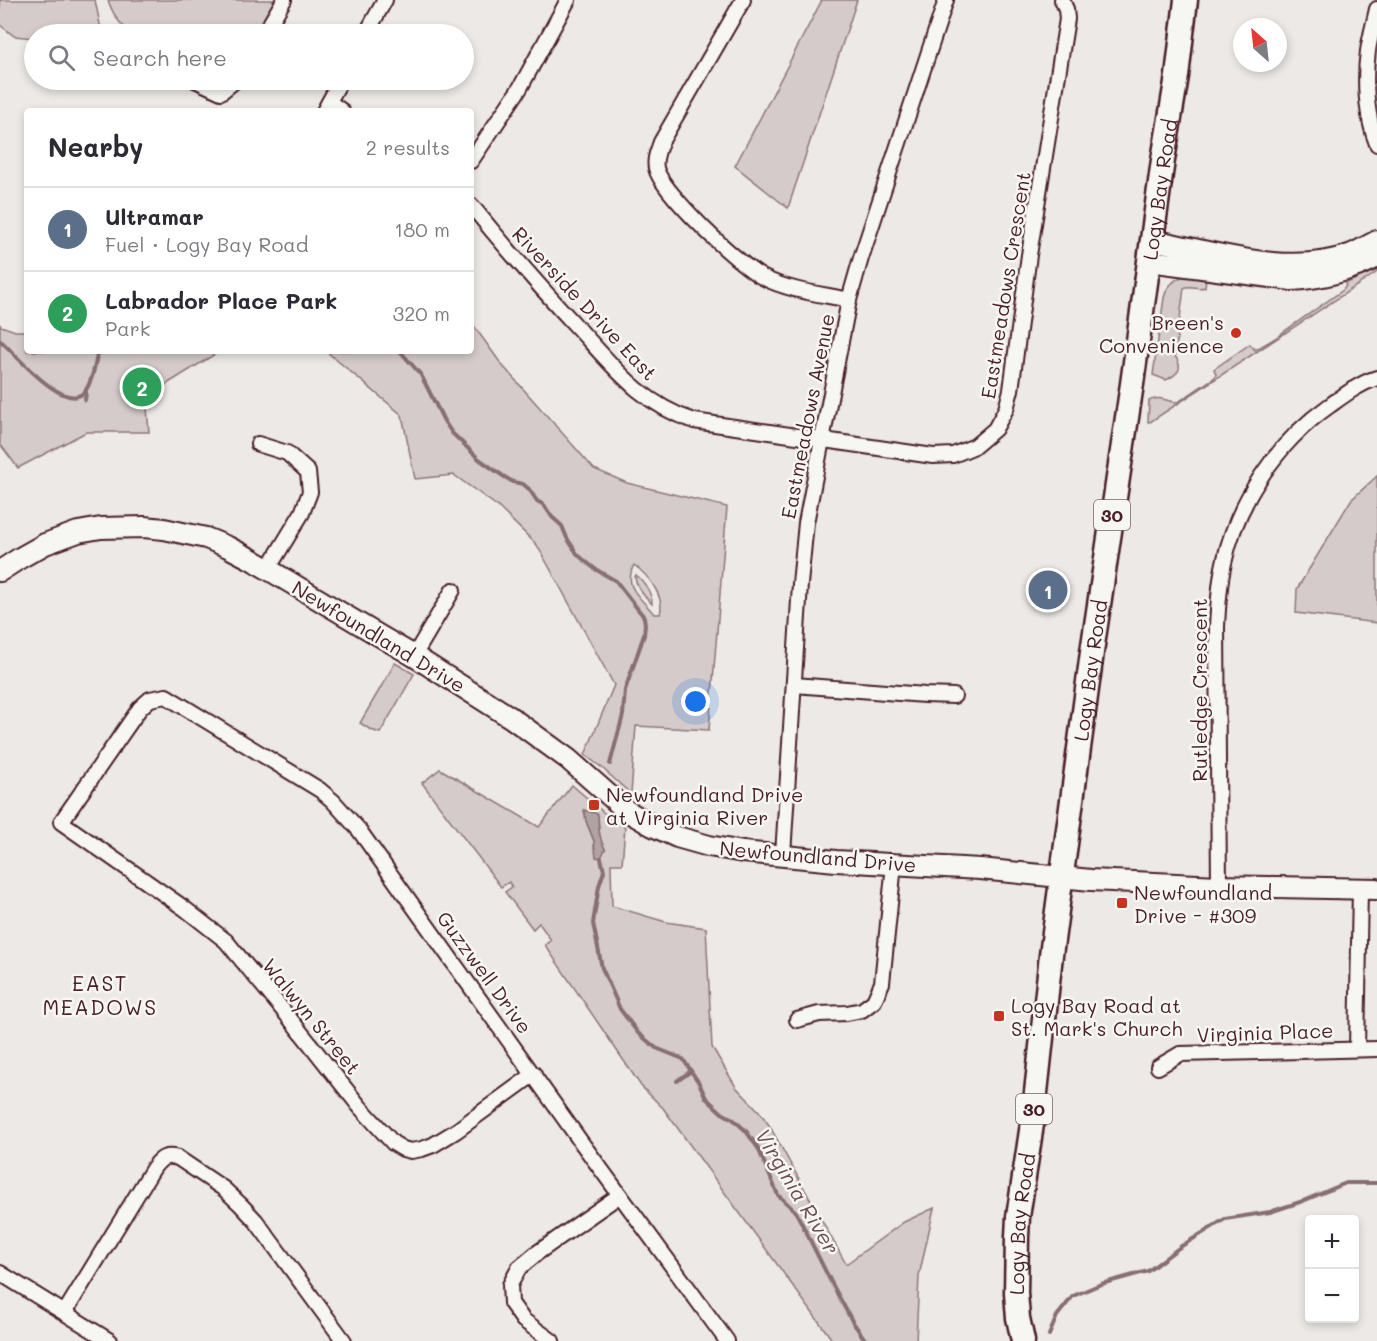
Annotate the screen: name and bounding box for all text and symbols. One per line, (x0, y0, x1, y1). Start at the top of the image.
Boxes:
north arrow (1233, 18, 1287, 72)
search box (24, 24, 474, 90)
icon: search (45, 41, 78, 74)
text: Search here (93, 43, 227, 72)
street label: Logy Bay Road (1136, 117, 1183, 262)
text: Nearby (48, 130, 143, 164)
text: 2 results (366, 134, 450, 160)
street label: Eastmeadows Crescent (974, 169, 1036, 401)
text: Ultramar (105, 202, 204, 231)
text: 1 (63, 216, 72, 242)
text: 180 m (394, 216, 450, 242)
street label: Riverside Drive East (507, 221, 663, 385)
text: Fuel · Logy Bay Road (105, 231, 308, 257)
text: Labrador Place Park (105, 286, 337, 315)
text: 2 (62, 300, 73, 326)
text: 320 m (392, 300, 450, 326)
place label: Breen's Convenience (1099, 309, 1224, 358)
street label: Eastmeadows Avenue (774, 311, 840, 521)
text: Park (105, 315, 150, 341)
marker: Breen's Convenience (1229, 326, 1243, 340)
pin: 2 (122, 364, 162, 410)
road number: 30 (1094, 500, 1130, 530)
pin: 1 (1028, 568, 1068, 612)
street label: Newfoundland Drive (288, 574, 470, 698)
street label: Logy Bay Road (1067, 598, 1113, 743)
street label: Rutledge Crescent (1186, 598, 1212, 782)
your location (681, 687, 710, 716)
place label: Newfoundland Drive at Virginia River (606, 781, 804, 830)
marker: Newfoundland Drive at Virginia River (587, 798, 601, 812)
street label: Newfoundland Drive (718, 834, 918, 878)
place label: Newfoundland Drive - #309 (1134, 879, 1272, 928)
marker: Newfoundland Drive - #309 (1115, 896, 1129, 910)
street label: Guzzwell Drive (432, 906, 538, 1038)
street label: Walwyn Street (257, 953, 367, 1079)
district label: EAST MEADOWS (42, 969, 158, 1020)
place label: Logy Bay Road at St. Mark's Church (1011, 992, 1183, 1041)
marker: Logy Bay Road at St. Mark's Church (992, 1009, 1006, 1023)
street label: Virginia Place (1196, 1017, 1334, 1047)
road number: 30 (1016, 1094, 1052, 1124)
water label: Virginia River (750, 1123, 846, 1259)
street label: Logy Bay Road (1003, 1151, 1040, 1295)
map controls (1305, 1215, 1359, 1323)
button: + (1305, 1215, 1359, 1269)
button: − (1305, 1269, 1359, 1323)

